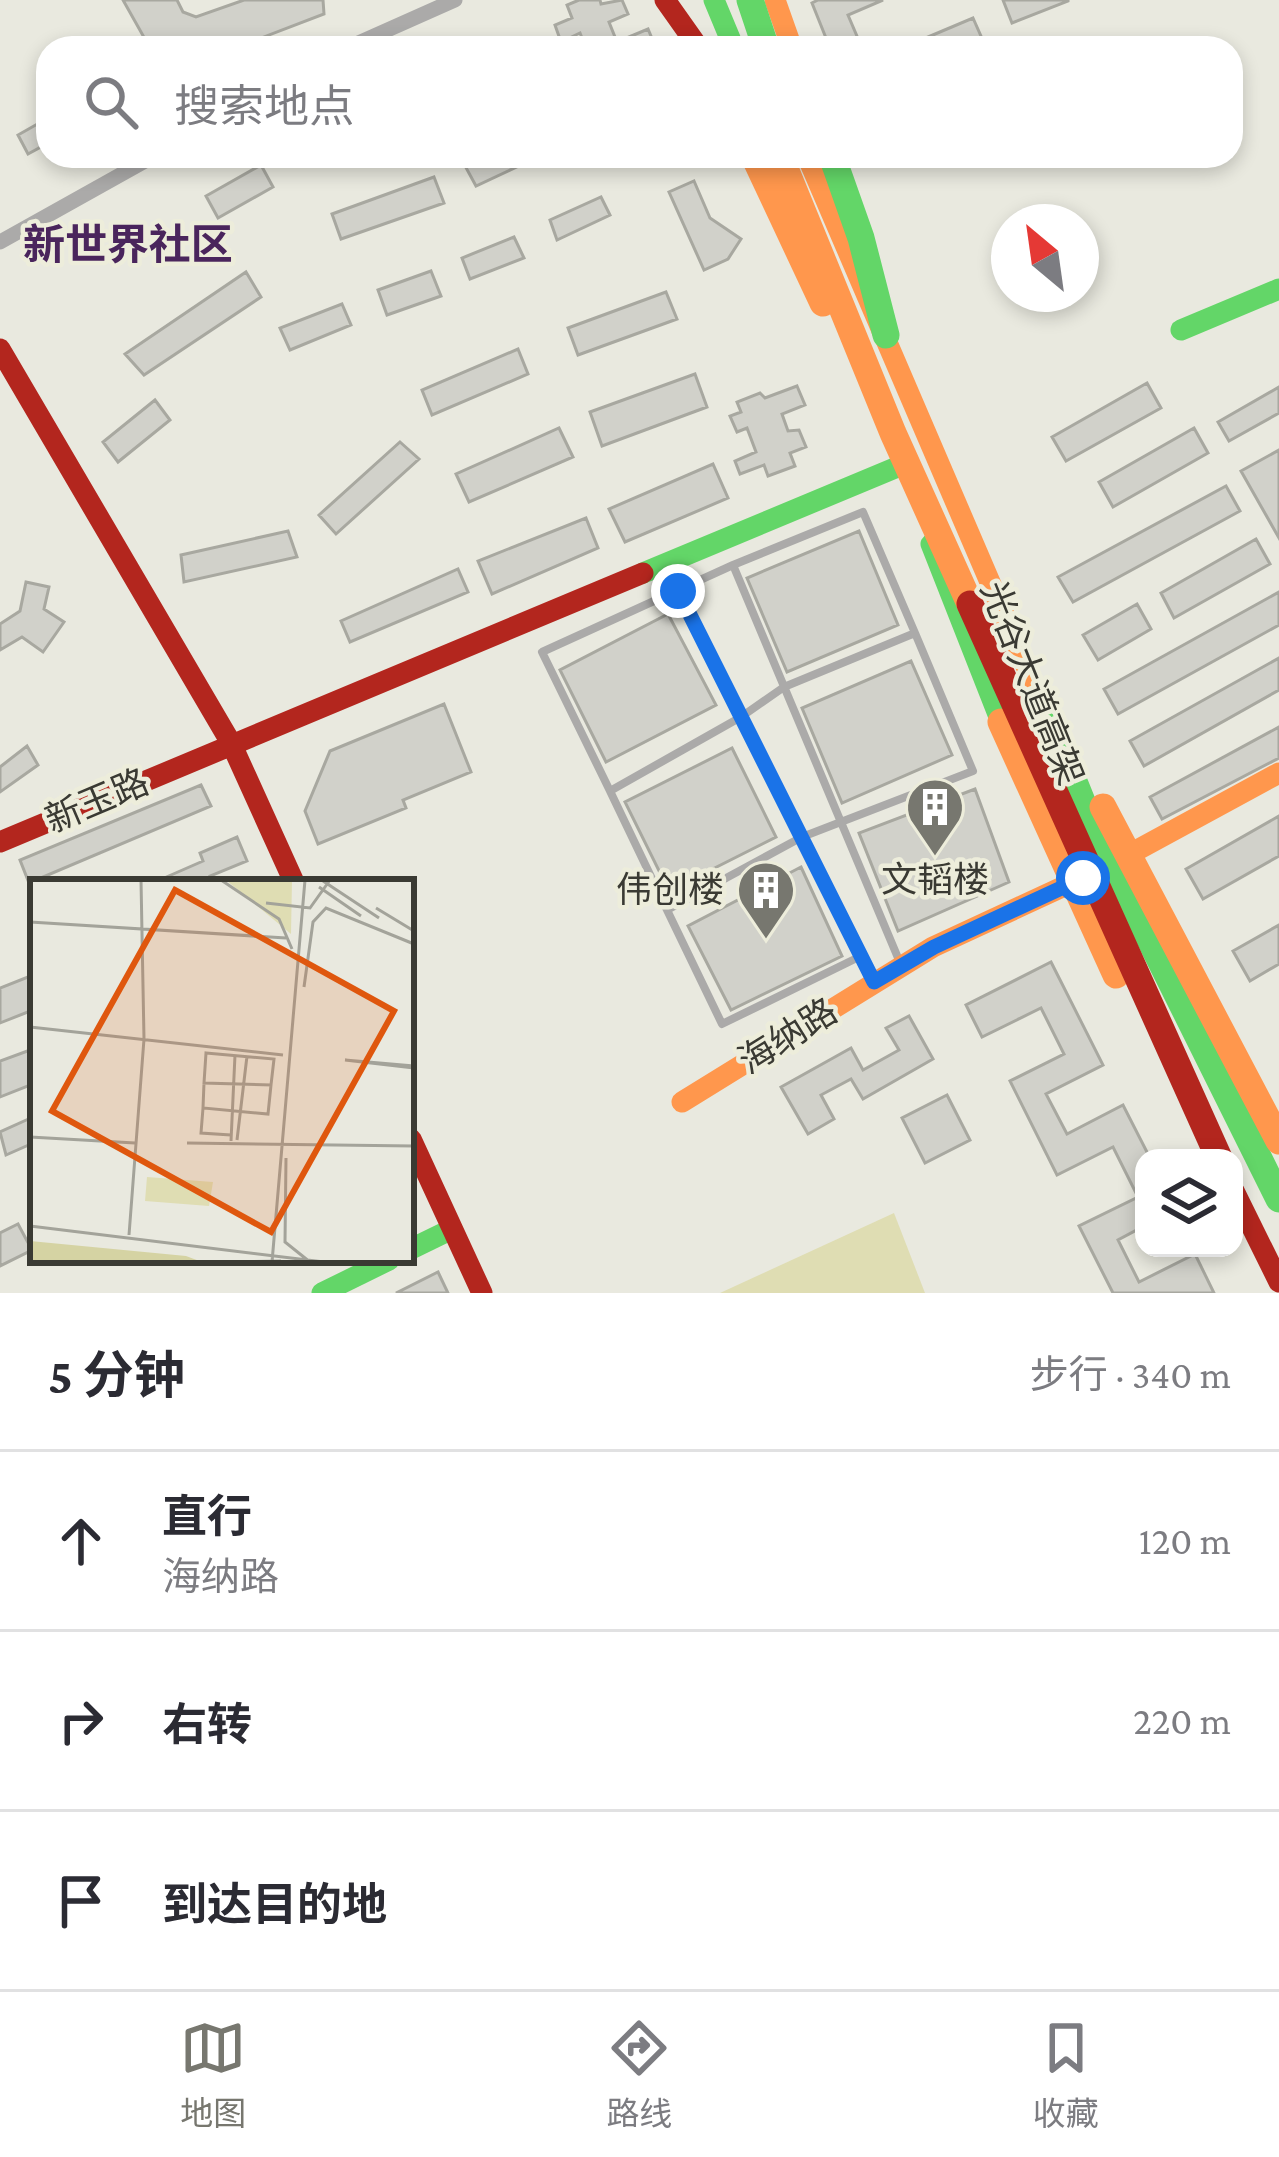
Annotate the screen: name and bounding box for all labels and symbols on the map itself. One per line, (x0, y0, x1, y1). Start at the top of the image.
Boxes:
north arrow (991, 204, 1099, 312)
district label: 新世界社区 (23, 221, 233, 268)
route end (651, 564, 705, 618)
street label: 光谷大道高架 (973, 575, 1091, 791)
street label: 新玉路 (39, 761, 155, 841)
building icon: 文韬楼 (904, 776, 966, 858)
route start (1056, 851, 1110, 905)
building icon: 伟创楼 (735, 859, 797, 941)
place label: 文韬楼 (881, 860, 989, 900)
place label: 伟创楼 (616, 870, 724, 910)
inset map (30, 879, 414, 1263)
street label: 海纳路 (732, 990, 844, 1082)

